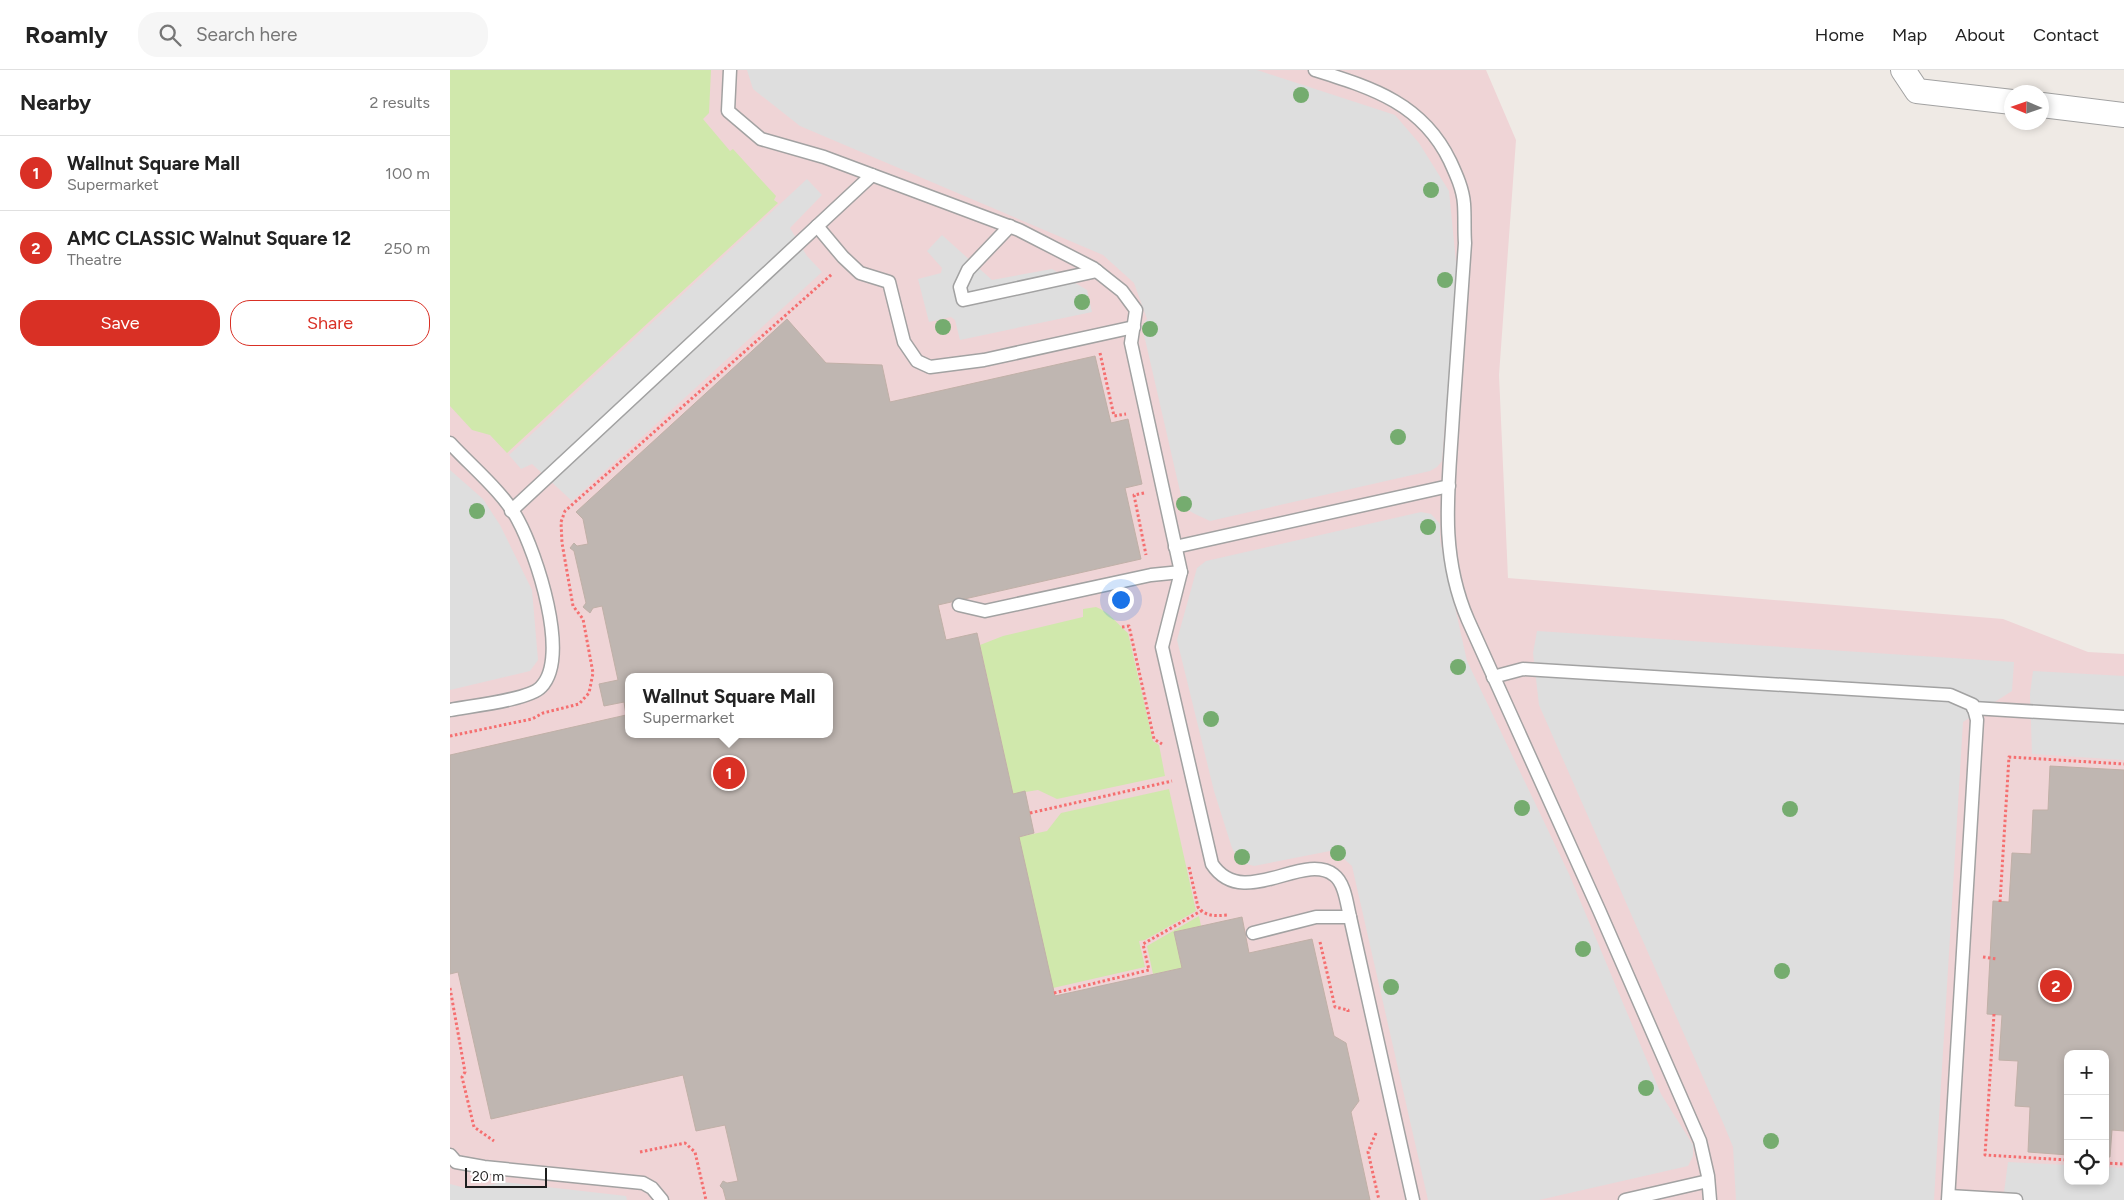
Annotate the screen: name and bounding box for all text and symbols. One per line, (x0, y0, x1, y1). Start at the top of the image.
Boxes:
search box (138, 12, 488, 57)
text: Roamly (25, 20, 108, 49)
icon: search (156, 21, 184, 49)
text: Search here (196, 23, 297, 46)
text: Home (1815, 24, 1864, 46)
text: Map (1892, 24, 1927, 46)
text: About (1955, 24, 2005, 46)
text: Contact (2033, 24, 2099, 46)
north arrow (2004, 85, 2049, 130)
text: Nearby (20, 90, 91, 115)
text: 2 results (370, 93, 430, 112)
text: Wallnut Square Mall (67, 152, 240, 175)
text: 1 (33, 164, 39, 183)
text: 100 m (385, 164, 430, 183)
text: Supermarket (67, 175, 159, 194)
text: AMC CLASSIC Walnut Square 12 (67, 227, 351, 250)
text: 2 (31, 239, 41, 258)
text: 250 m (384, 239, 430, 258)
text: Theatre (67, 250, 122, 269)
button: Save (20, 300, 220, 346)
button: Share (230, 300, 430, 346)
your location (1108, 587, 1134, 613)
popup (625, 673, 833, 738)
text: Wallnut Square Mall (643, 685, 815, 708)
text: Supermarket (643, 708, 735, 727)
pin: 1 (713, 754, 745, 792)
pin: 2 (2040, 967, 2072, 1005)
map controls (2064, 1050, 2109, 1185)
button: + (2064, 1050, 2109, 1095)
button: − (2064, 1095, 2109, 1140)
button: locate (2064, 1140, 2109, 1185)
scale bar (465, 1165, 548, 1188)
text: 20 m (472, 1168, 504, 1185)

